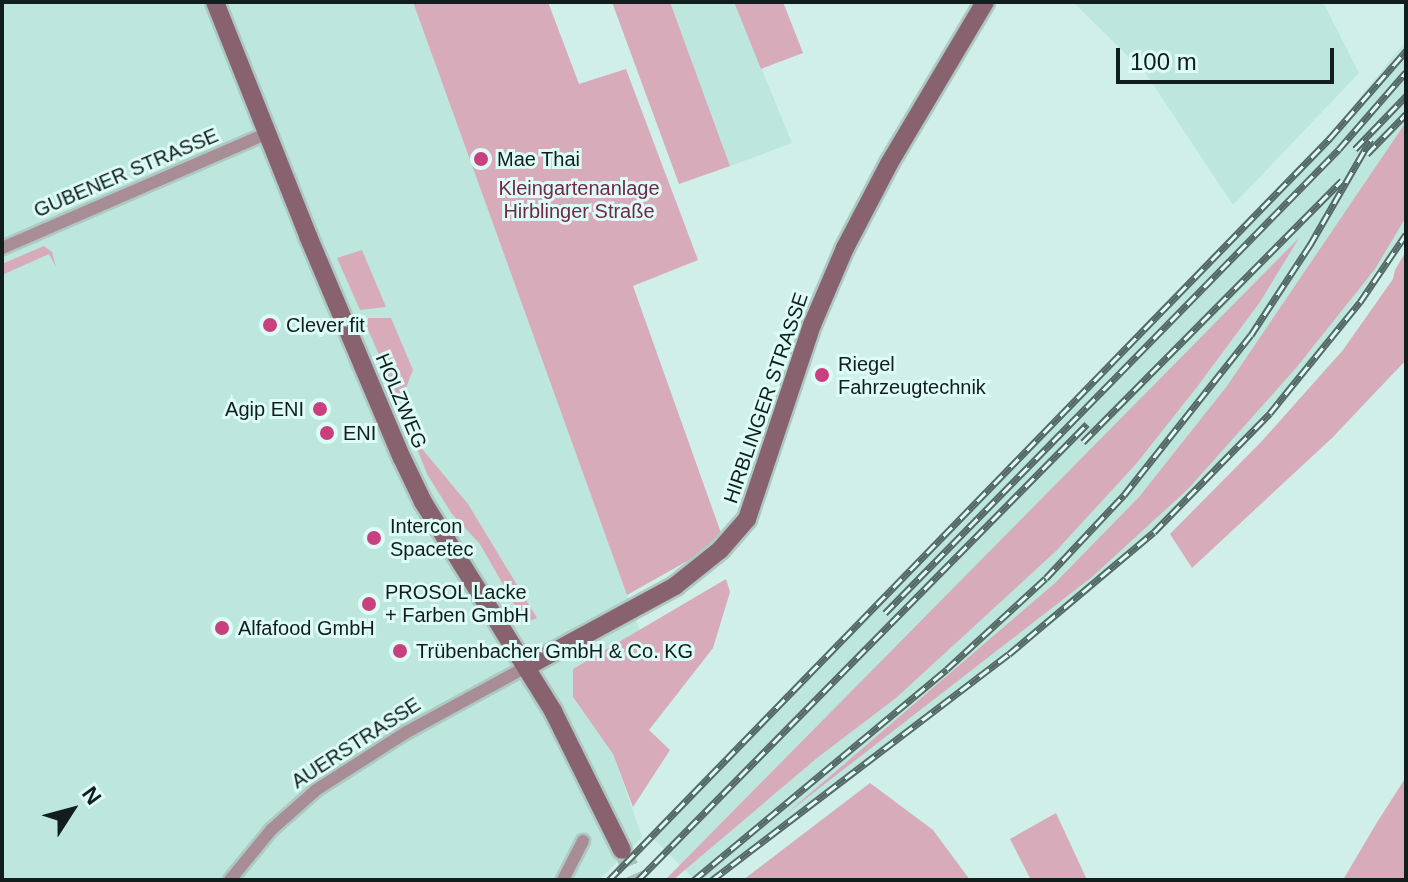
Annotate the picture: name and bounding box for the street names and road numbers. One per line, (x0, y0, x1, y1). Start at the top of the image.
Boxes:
street label: GUBENER STRASSE (30, 123, 222, 223)
street label: HIRBLINGER STRASSE (719, 290, 813, 506)
street label: HOLZWEG (370, 350, 432, 452)
street label: AUERSTRASSE (287, 692, 425, 794)

